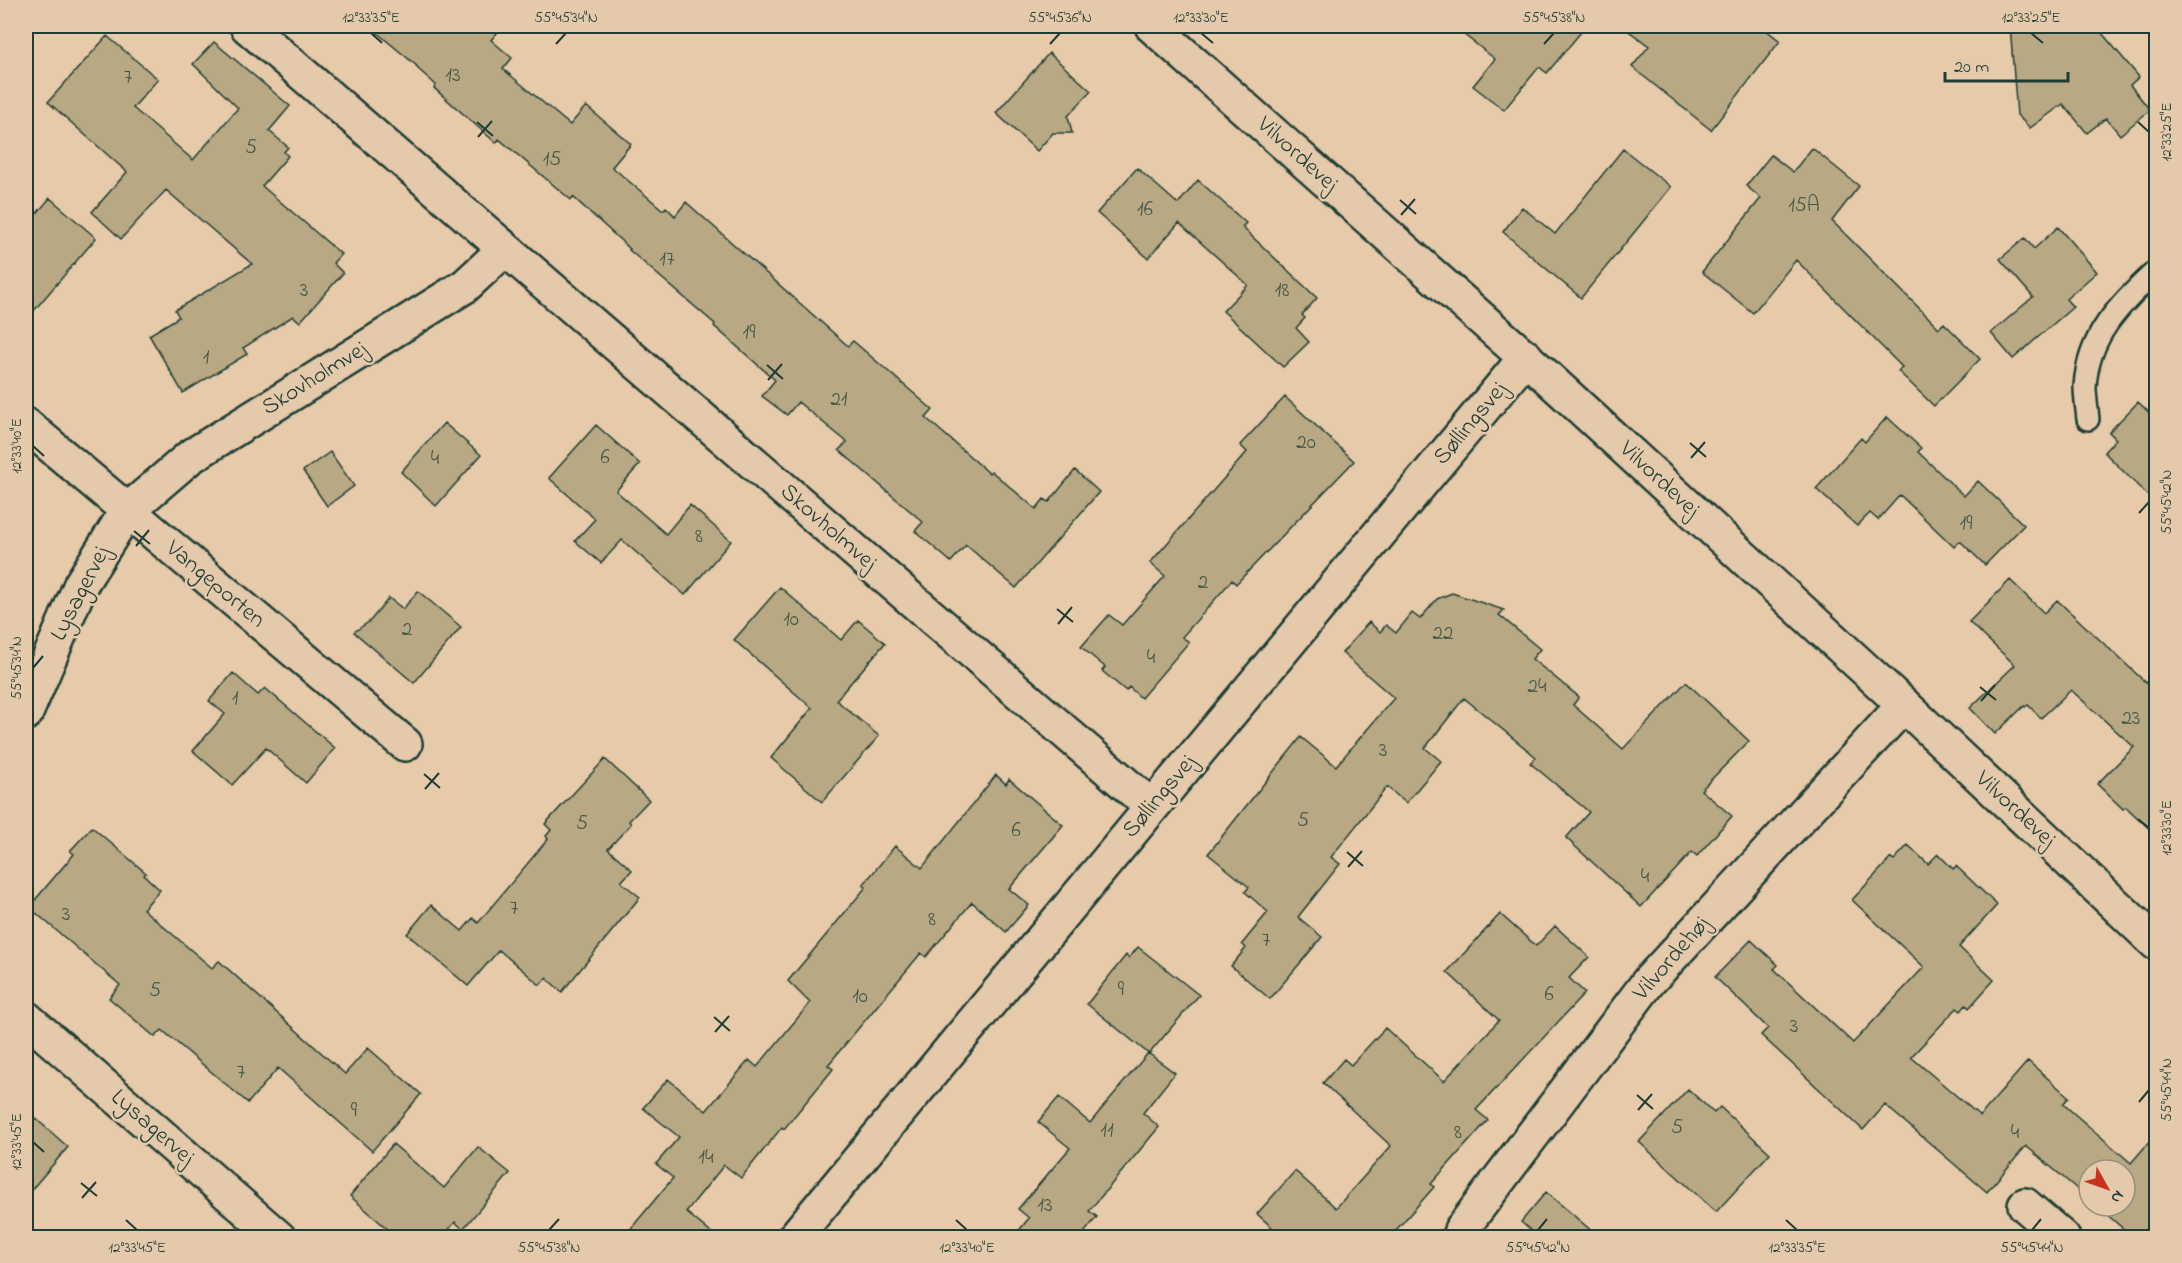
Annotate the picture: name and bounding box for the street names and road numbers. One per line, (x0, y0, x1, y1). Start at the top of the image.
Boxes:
street label: Vilvordevej (1247, 108, 1347, 202)
street label: Skovholmvej (255, 332, 376, 425)
street label: Søllingsvej (1425, 374, 1517, 474)
street label: Vilvordevej (1610, 432, 1708, 528)
street label: Skovholmvej (772, 476, 885, 581)
street label: Vangeporten (157, 532, 273, 637)
street label: Lysagervej (42, 540, 121, 648)
street label: Søllingsvej (1114, 747, 1206, 847)
street label: Vilvordevej (1966, 762, 2064, 858)
street label: Vilvordehøj (1625, 908, 1720, 1010)
street label: Lysagervej (101, 1081, 203, 1176)

